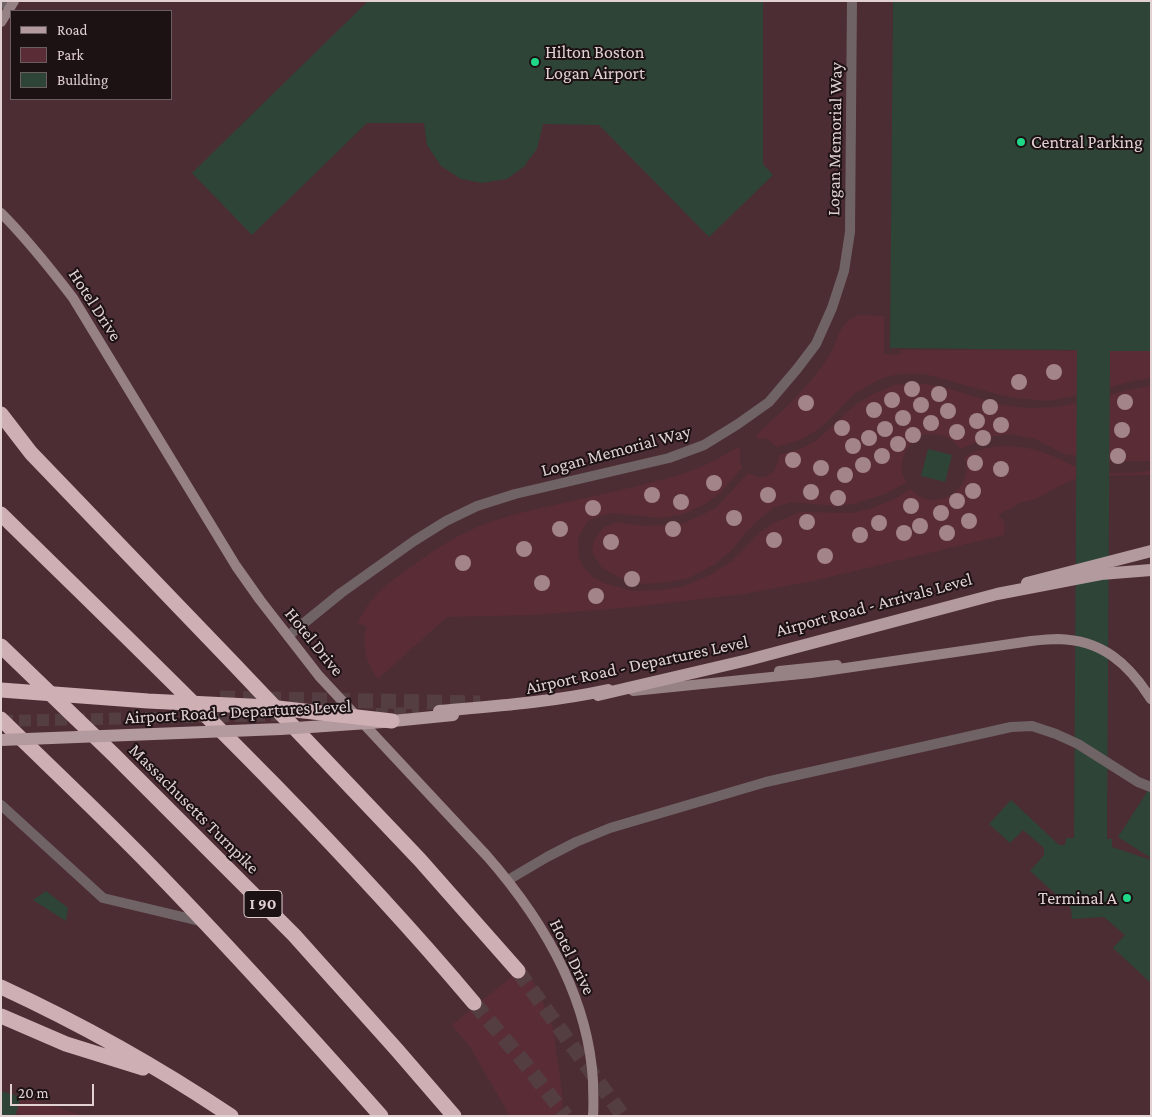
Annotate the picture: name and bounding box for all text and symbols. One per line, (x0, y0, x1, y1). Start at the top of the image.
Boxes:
legend (10, 10, 172, 100)
text: Road (57, 22, 87, 38)
place label: Hilton Boston Logan Airport (545, 41, 645, 84)
text: Park (57, 47, 84, 63)
marker: Hilton Boston Logan Airport (529, 56, 541, 68)
street label: Logan Memorial Way (823, 62, 847, 216)
text: Building (57, 72, 108, 88)
place label: Central Parking (1031, 131, 1143, 153)
marker: Central Parking (1015, 136, 1027, 148)
street label: Hotel Drive (64, 265, 126, 345)
street label: Logan Memorial Way (539, 421, 693, 481)
street label: Airport Road - Arrivals Level (774, 568, 974, 642)
street label: Hotel Drive (280, 603, 348, 681)
street label: Airport Road - Departures Level (524, 631, 750, 699)
street label: Airport Road - Departures Level (124, 695, 352, 729)
street label: Massachusetts Turnpike (124, 739, 264, 879)
place label: Terminal A (1038, 887, 1117, 909)
road number: I 90 (244, 891, 282, 918)
marker: Terminal A (1121, 892, 1133, 904)
street label: Hotel Drive (544, 916, 600, 998)
scale bar (12, 1074, 96, 1106)
text: 20 m (18, 1085, 49, 1101)

